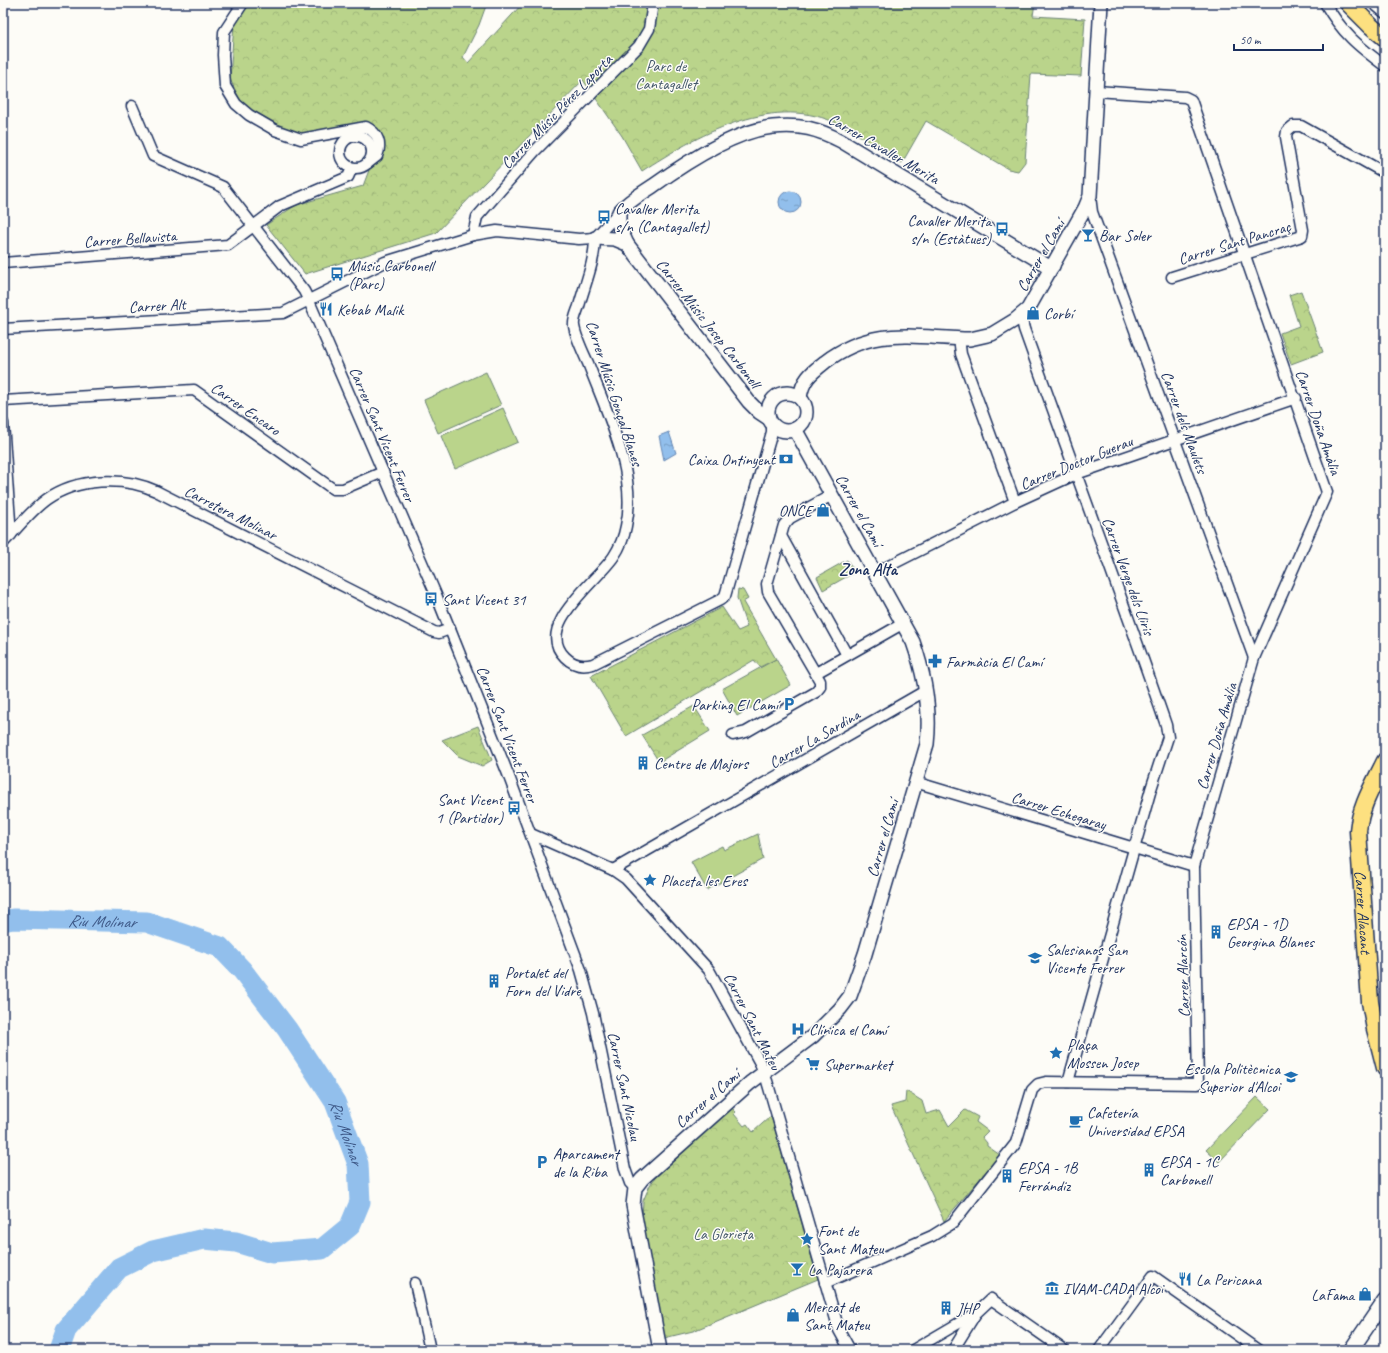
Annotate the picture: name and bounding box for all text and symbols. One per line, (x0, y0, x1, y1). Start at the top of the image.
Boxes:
scale bar (1234, 26, 1323, 52)
text: 50 m (1240, 32, 1262, 48)
street label: Carrer Músic Pérez Laporta (497, 49, 617, 173)
park label: Parc de Cantagallet (635, 56, 699, 94)
street label: Carrer Cavaller Merita (825, 109, 944, 189)
place label: Cavaller Merita s/n (Cantagallet) (615, 199, 710, 237)
bus stop icon: Cavaller Merita s/n (Cantagallet) (596, 209, 612, 225)
place label: Cavaller Merita s/n (Estàtues) (907, 211, 992, 249)
street label: Carrer el Camí (1012, 213, 1071, 295)
street label: Carrer Sant Pancraç (1176, 216, 1294, 270)
bus stop icon: Cavaller Merita s/n (Estàtues) (994, 221, 1010, 237)
street label: Carrer Bellavista (83, 226, 178, 252)
place label: Bar Soler (1099, 226, 1152, 246)
bar icon: Bar Soler (1080, 227, 1096, 243)
street label: Carrer Músic Josep Carbonell (652, 255, 767, 395)
place label: Músic Carbonell (Parc) (348, 256, 437, 294)
bus stop icon: Músic Carbonell (Parc) (329, 266, 345, 282)
street label: Carrer Alt (128, 294, 188, 317)
place label: Kebab Malik (337, 300, 405, 320)
restaurant icon: Kebab Malik (318, 301, 334, 317)
place label: Corbí (1044, 304, 1076, 324)
shop icon: Corbí (1025, 305, 1041, 321)
street label: Carrer Músic Gonçal Blanes (581, 318, 647, 470)
street label: Carrer Sant Vicent Ferrer (345, 364, 420, 506)
street label: Carrer Doña Amàlia (1291, 367, 1346, 479)
street label: Carrer dels Maulets (1156, 368, 1212, 478)
street label: Carrer Encaro (207, 378, 285, 441)
street label: Carrer Doctor Guerau (1017, 431, 1137, 495)
place label: Caixa Ontinyent (688, 450, 777, 470)
bank icon: Caixa Ontinyent (778, 451, 794, 467)
street label: Carrer el Camí (831, 471, 889, 553)
street label: Carretera Molinar (181, 481, 282, 546)
place label: ONCE (779, 501, 814, 521)
shop icon: ONCE (815, 502, 831, 518)
street label: Carrer Verge dels Lliris (1097, 515, 1159, 640)
district label: Zona Alta (839, 559, 899, 580)
place label: Sant Vicent 31 (442, 590, 527, 610)
bus stop icon: Sant Vicent 31 (423, 591, 439, 607)
place label: Farmàcia El Camí (946, 652, 1045, 672)
pharmacy icon: Farmàcia El Camí (927, 653, 943, 669)
street label: Carrer Sant Vicent Ferrer (472, 663, 543, 807)
street label: Carrer Doña Amàlia (1192, 679, 1242, 792)
place label: Parking El Camí (691, 695, 781, 715)
parking icon: Parking El Camí (781, 696, 797, 712)
street label: Carrer La Sardina (765, 704, 865, 773)
place label: Centre de Majors (654, 754, 750, 774)
building icon: Centre de Majors (635, 755, 651, 771)
street label: Carrer Echegaray (1009, 787, 1110, 835)
place label: Sant Vicent 1 (Partidor) (436, 790, 505, 828)
street label: Carrer el Camí (862, 794, 904, 879)
bus stop icon: Sant Vicent 1 (Partidor) (506, 800, 522, 816)
street label: Carrer Alacant (1350, 870, 1376, 956)
place label: Placeta les Eres (661, 871, 748, 891)
place icon: Placeta les Eres (642, 872, 658, 888)
water label: Riu Molinar (68, 910, 139, 933)
place label: EPSA - 1D Georgina Blanes (1227, 914, 1315, 952)
building icon: EPSA - 1D Georgina Blanes (1208, 924, 1224, 940)
street label: Carrer Alarcón (1172, 933, 1194, 1018)
place label: Salesianos San Vicente Ferrer (1046, 940, 1128, 978)
school or university icon: Salesianos San Vicente Ferrer (1027, 950, 1043, 966)
place label: Portalet del Forn del Vidre (505, 963, 582, 1001)
street label: Carrer Sant Mateu (719, 969, 786, 1074)
building icon: Portalet del Forn del Vidre (486, 973, 502, 989)
place label: Clínica el Camí (809, 1020, 890, 1040)
hospital icon: Clínica el Camí (790, 1021, 806, 1037)
street label: Carrer Sant Nicolau (603, 1030, 646, 1143)
place label: Plaça Mossen Josep (1067, 1035, 1140, 1073)
place icon: Plaça Mossen Josep (1048, 1045, 1064, 1061)
place label: Supermarket (824, 1055, 895, 1075)
supermarket icon: Supermarket (805, 1056, 821, 1072)
place label: Escola Politècnica Superior d'Alcoi (1185, 1059, 1282, 1097)
street label: Carrer el Camí (671, 1063, 747, 1133)
school or university icon: Escola Politècnica Superior d'Alcoi (1283, 1069, 1299, 1085)
water label: Riu Molinar (324, 1097, 368, 1170)
place label: Cafetería Universidad EPSA (1087, 1103, 1185, 1141)
cafe icon: Cafetería Universidad EPSA (1068, 1113, 1084, 1129)
place label: Aparcament de la Riba (553, 1144, 622, 1182)
place label: EPSA - 1C Carbonell (1160, 1152, 1220, 1190)
parking icon: Aparcament de la Riba (534, 1154, 550, 1170)
place label: EPSA - 1B Ferrándiz (1018, 1158, 1079, 1196)
building icon: EPSA - 1C Carbonell (1141, 1162, 1157, 1178)
building icon: EPSA - 1B Ferrándiz (999, 1168, 1015, 1184)
place label: Font de Sant Mateu (818, 1221, 884, 1259)
park label: La Glorieta (693, 1224, 754, 1244)
place icon: Font de Sant Mateu (799, 1231, 815, 1247)
place label: La Pajarera (808, 1260, 873, 1280)
bar icon: La Pajarera (789, 1261, 805, 1277)
place label: La Pericana (1196, 1270, 1263, 1290)
restaurant icon: La Pericana (1177, 1271, 1193, 1287)
place label: IVAM-CADA Alcoi (1063, 1279, 1165, 1299)
museum icon: IVAM-CADA Alcoi (1044, 1280, 1060, 1296)
place label: LaFama (1311, 1285, 1355, 1305)
shop icon: LaFama (1357, 1286, 1373, 1302)
place label: Mercat de Sant Mateu (804, 1297, 870, 1335)
place label: JHP (956, 1299, 981, 1319)
building icon: JHP (938, 1300, 954, 1316)
shop icon: Mercat de Sant Mateu (785, 1307, 801, 1323)

